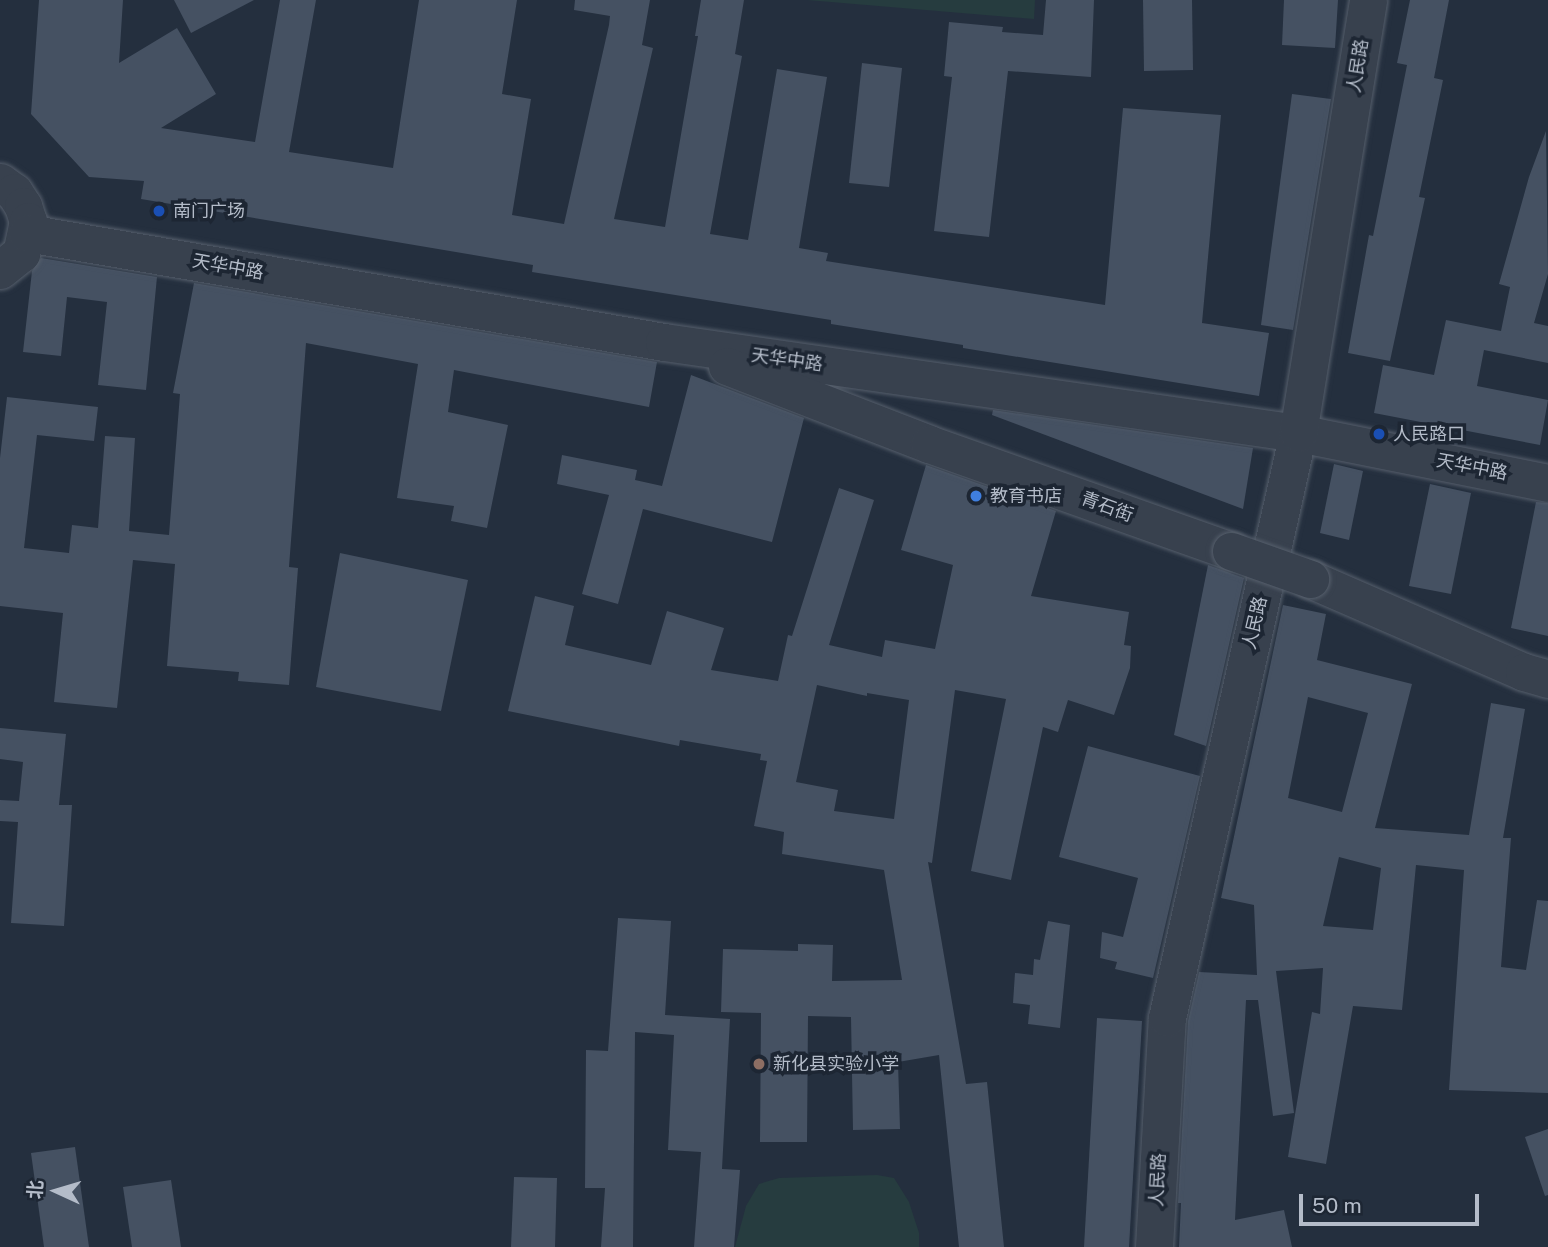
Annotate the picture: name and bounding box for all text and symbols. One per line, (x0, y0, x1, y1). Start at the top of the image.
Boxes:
street label: 人民路 (1343, 38, 1373, 94)
place label: 南门广场 (173, 200, 245, 222)
marker: 南门广场 (151, 203, 167, 219)
street label: 天华中路 (191, 250, 265, 284)
street label: 天华中路 (750, 344, 824, 376)
place label: 人民路口 (1393, 423, 1465, 445)
marker: 人民路口 (1371, 426, 1387, 442)
street label: 天华中路 (1435, 450, 1509, 484)
place label: 教育书店 (990, 485, 1062, 507)
marker: 教育书店 (968, 488, 984, 504)
street label: 青石街 (1078, 488, 1136, 526)
street label: 人民路 (1238, 594, 1272, 652)
place label: 新化县实验小学 (773, 1053, 899, 1075)
marker: 新化县实验小学 (751, 1056, 767, 1072)
street label: 人民路 (1146, 1152, 1170, 1208)
north arrow (21, 1156, 91, 1226)
text: 北 (23, 1179, 47, 1200)
scale bar (1303, 1180, 1483, 1224)
text: 50 m (1312, 1193, 1362, 1218)

